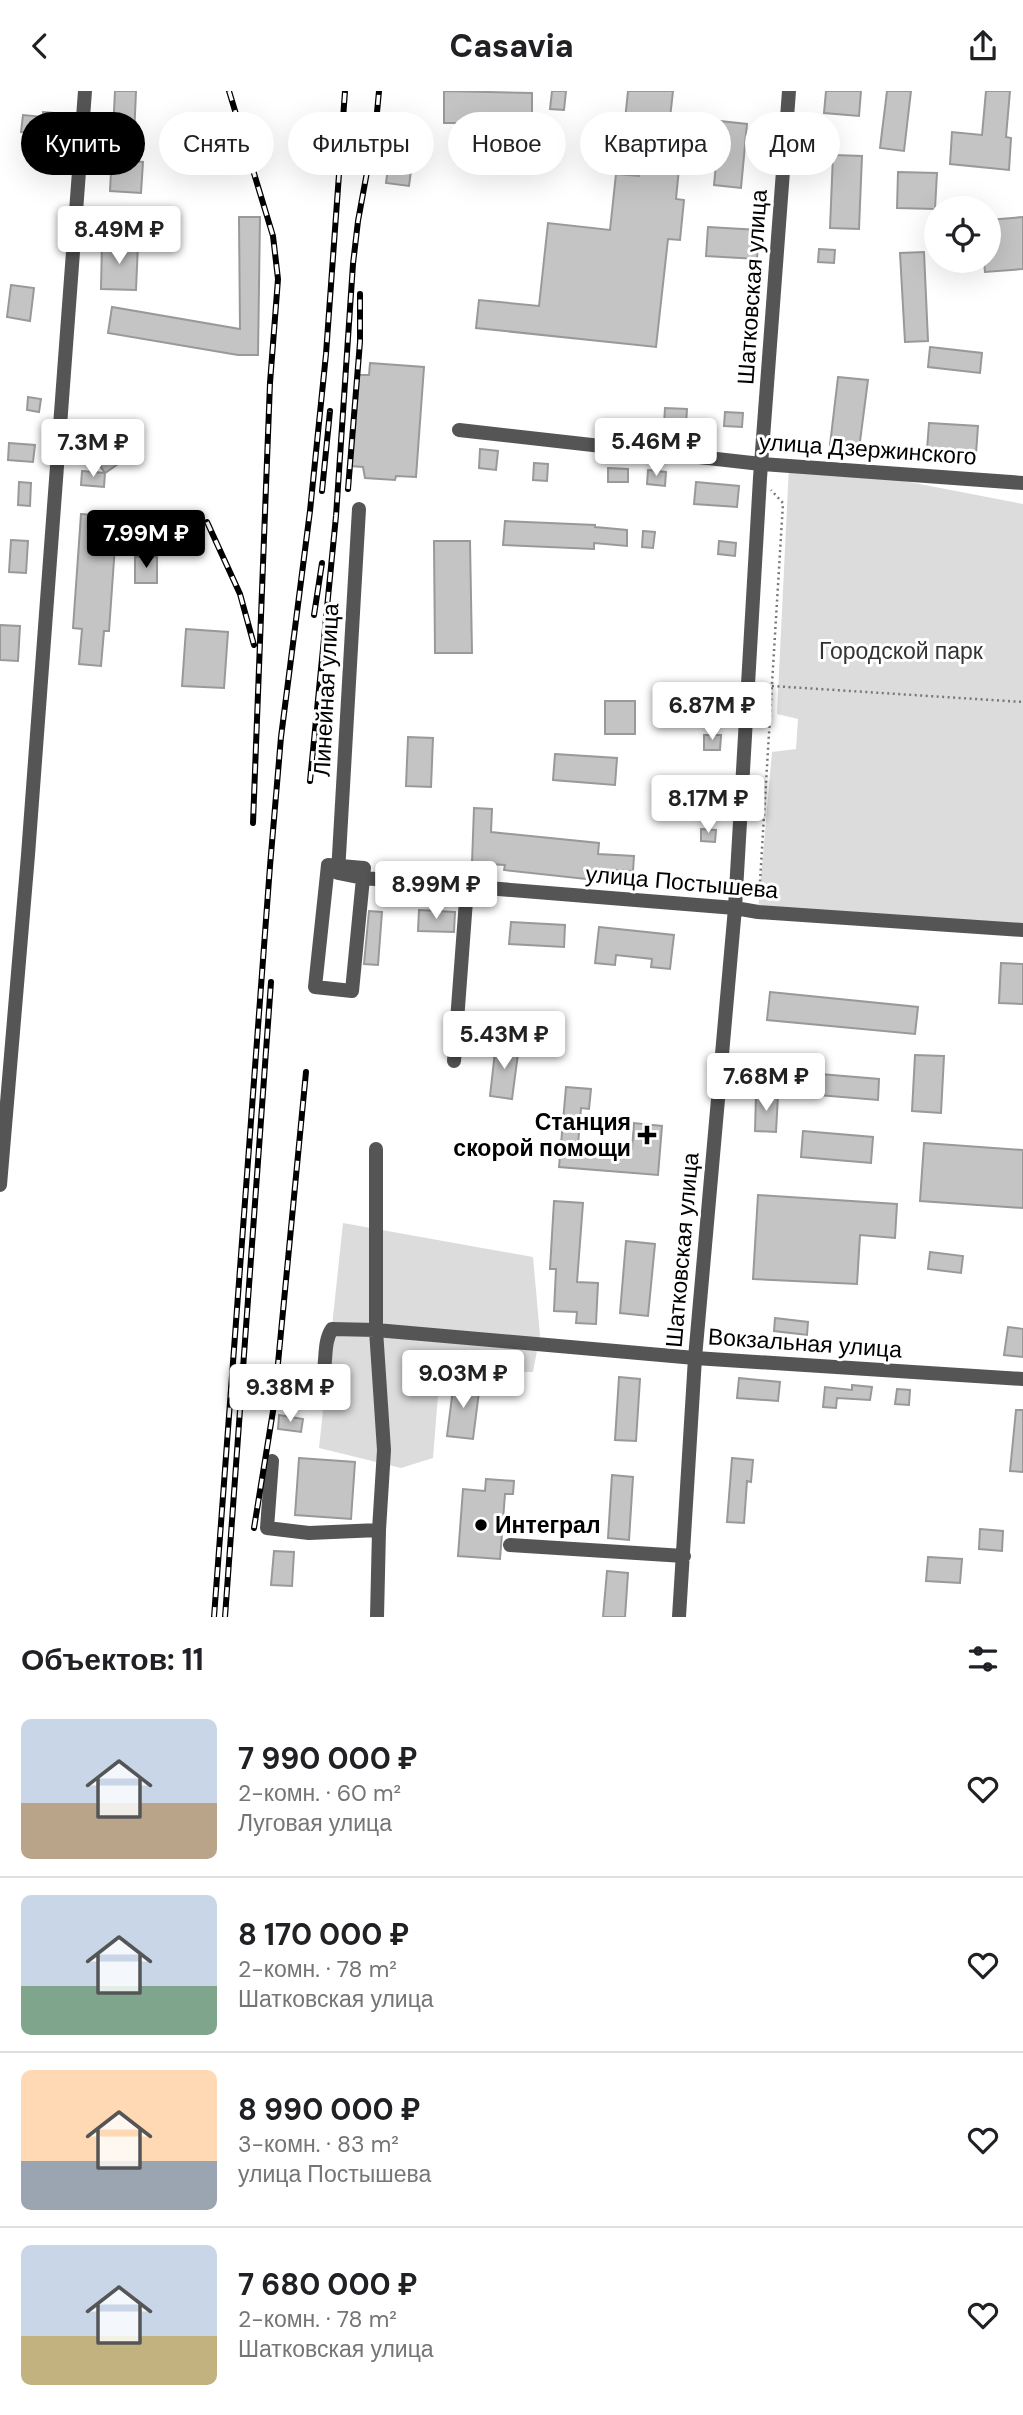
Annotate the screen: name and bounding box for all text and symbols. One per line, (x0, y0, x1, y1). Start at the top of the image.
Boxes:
text: Casavia (449, 25, 574, 67)
icon: back (21, 27, 59, 65)
icon: share (964, 27, 1002, 65)
chip: Купить (21, 112, 145, 175)
chip: Снять (159, 112, 274, 175)
chip: Фильтры (288, 112, 434, 175)
chip: Новое (448, 112, 566, 175)
chip: Квартира (580, 112, 731, 175)
chip: Дом (745, 112, 840, 175)
street label: Шатковская улица (730, 188, 774, 386)
map controls (924, 196, 1001, 273)
button: locate (924, 196, 1001, 273)
pin: 8.49M ₽ (54, 207, 184, 266)
text: 8.49M ₽ (74, 214, 164, 244)
pin: 7.3M ₽ (36, 419, 150, 479)
pin: 5.46M ₽ (591, 419, 721, 478)
text: 5.46M ₽ (611, 426, 701, 456)
street label: улица Дзержинского (758, 426, 978, 472)
text: 7.3M ₽ (57, 427, 129, 457)
pin: 7.99M ₽ (81, 511, 211, 570)
text: 7.99M ₽ (103, 518, 189, 548)
street label: Линейная улица (306, 602, 346, 777)
park label: Городской парк (819, 636, 984, 666)
pin: 6.87M ₽ (647, 683, 777, 742)
text: 6.87M ₽ (668, 690, 756, 720)
pin: 8.17M ₽ (643, 775, 773, 835)
text: 8.17M ₽ (667, 783, 749, 813)
street label: улица Постышева (584, 859, 780, 905)
pin: 8.99M ₽ (371, 861, 501, 921)
text: 8.99M ₽ (391, 869, 481, 899)
pin: 5.43M ₽ (439, 1011, 569, 1071)
text: 5.43M ₽ (459, 1019, 549, 1049)
pin: 7.68M ₽ (701, 1053, 831, 1113)
text: 7.68M ₽ (723, 1061, 809, 1091)
place label: Станция скорой помощи (453, 1107, 631, 1163)
marker: Станция скорой помощи (637, 1125, 657, 1145)
street label: Шатковская улица (659, 1151, 705, 1349)
street label: Вокзальная улица (707, 1321, 903, 1365)
pin: 9.03M ₽ (398, 1351, 528, 1410)
text: 9.03M ₽ (418, 1358, 508, 1388)
pin: 9.38M ₽ (225, 1365, 355, 1424)
text: 9.38M ₽ (246, 1372, 334, 1402)
place label: Интеграл (495, 1510, 601, 1540)
marker: Интеграл (473, 1517, 489, 1533)
text: Объектов: 11 (21, 1640, 204, 1679)
icon: filters (964, 1640, 1002, 1678)
text: 7 990 000 ₽ (238, 1739, 417, 1778)
icon: home (77, 1747, 161, 1831)
icon: heart (964, 1770, 1002, 1808)
text: 2-комн. · 60 m² (238, 1778, 401, 1808)
text: Луговая улица (238, 1808, 392, 1838)
text: 8 170 000 ₽ (238, 1915, 409, 1954)
icon: home (77, 1923, 161, 2007)
icon: heart (964, 1946, 1002, 1984)
text: 2-комн. · 78 m² (238, 1954, 397, 1984)
text: Шатковская улица (238, 1984, 434, 2014)
text: 8 990 000 ₽ (238, 2090, 420, 2129)
icon: home (77, 2098, 161, 2182)
icon: heart (964, 2121, 1002, 2159)
text: 3-комн. · 83 m² (238, 2129, 399, 2159)
text: улица Постышева (238, 2159, 431, 2189)
text: 7 680 000 ₽ (238, 2265, 417, 2304)
icon: home (77, 2273, 161, 2357)
icon: heart (964, 2296, 1002, 2334)
text: 2-комн. · 78 m² (238, 2304, 397, 2334)
text: Шатковская улица (238, 2334, 434, 2364)

